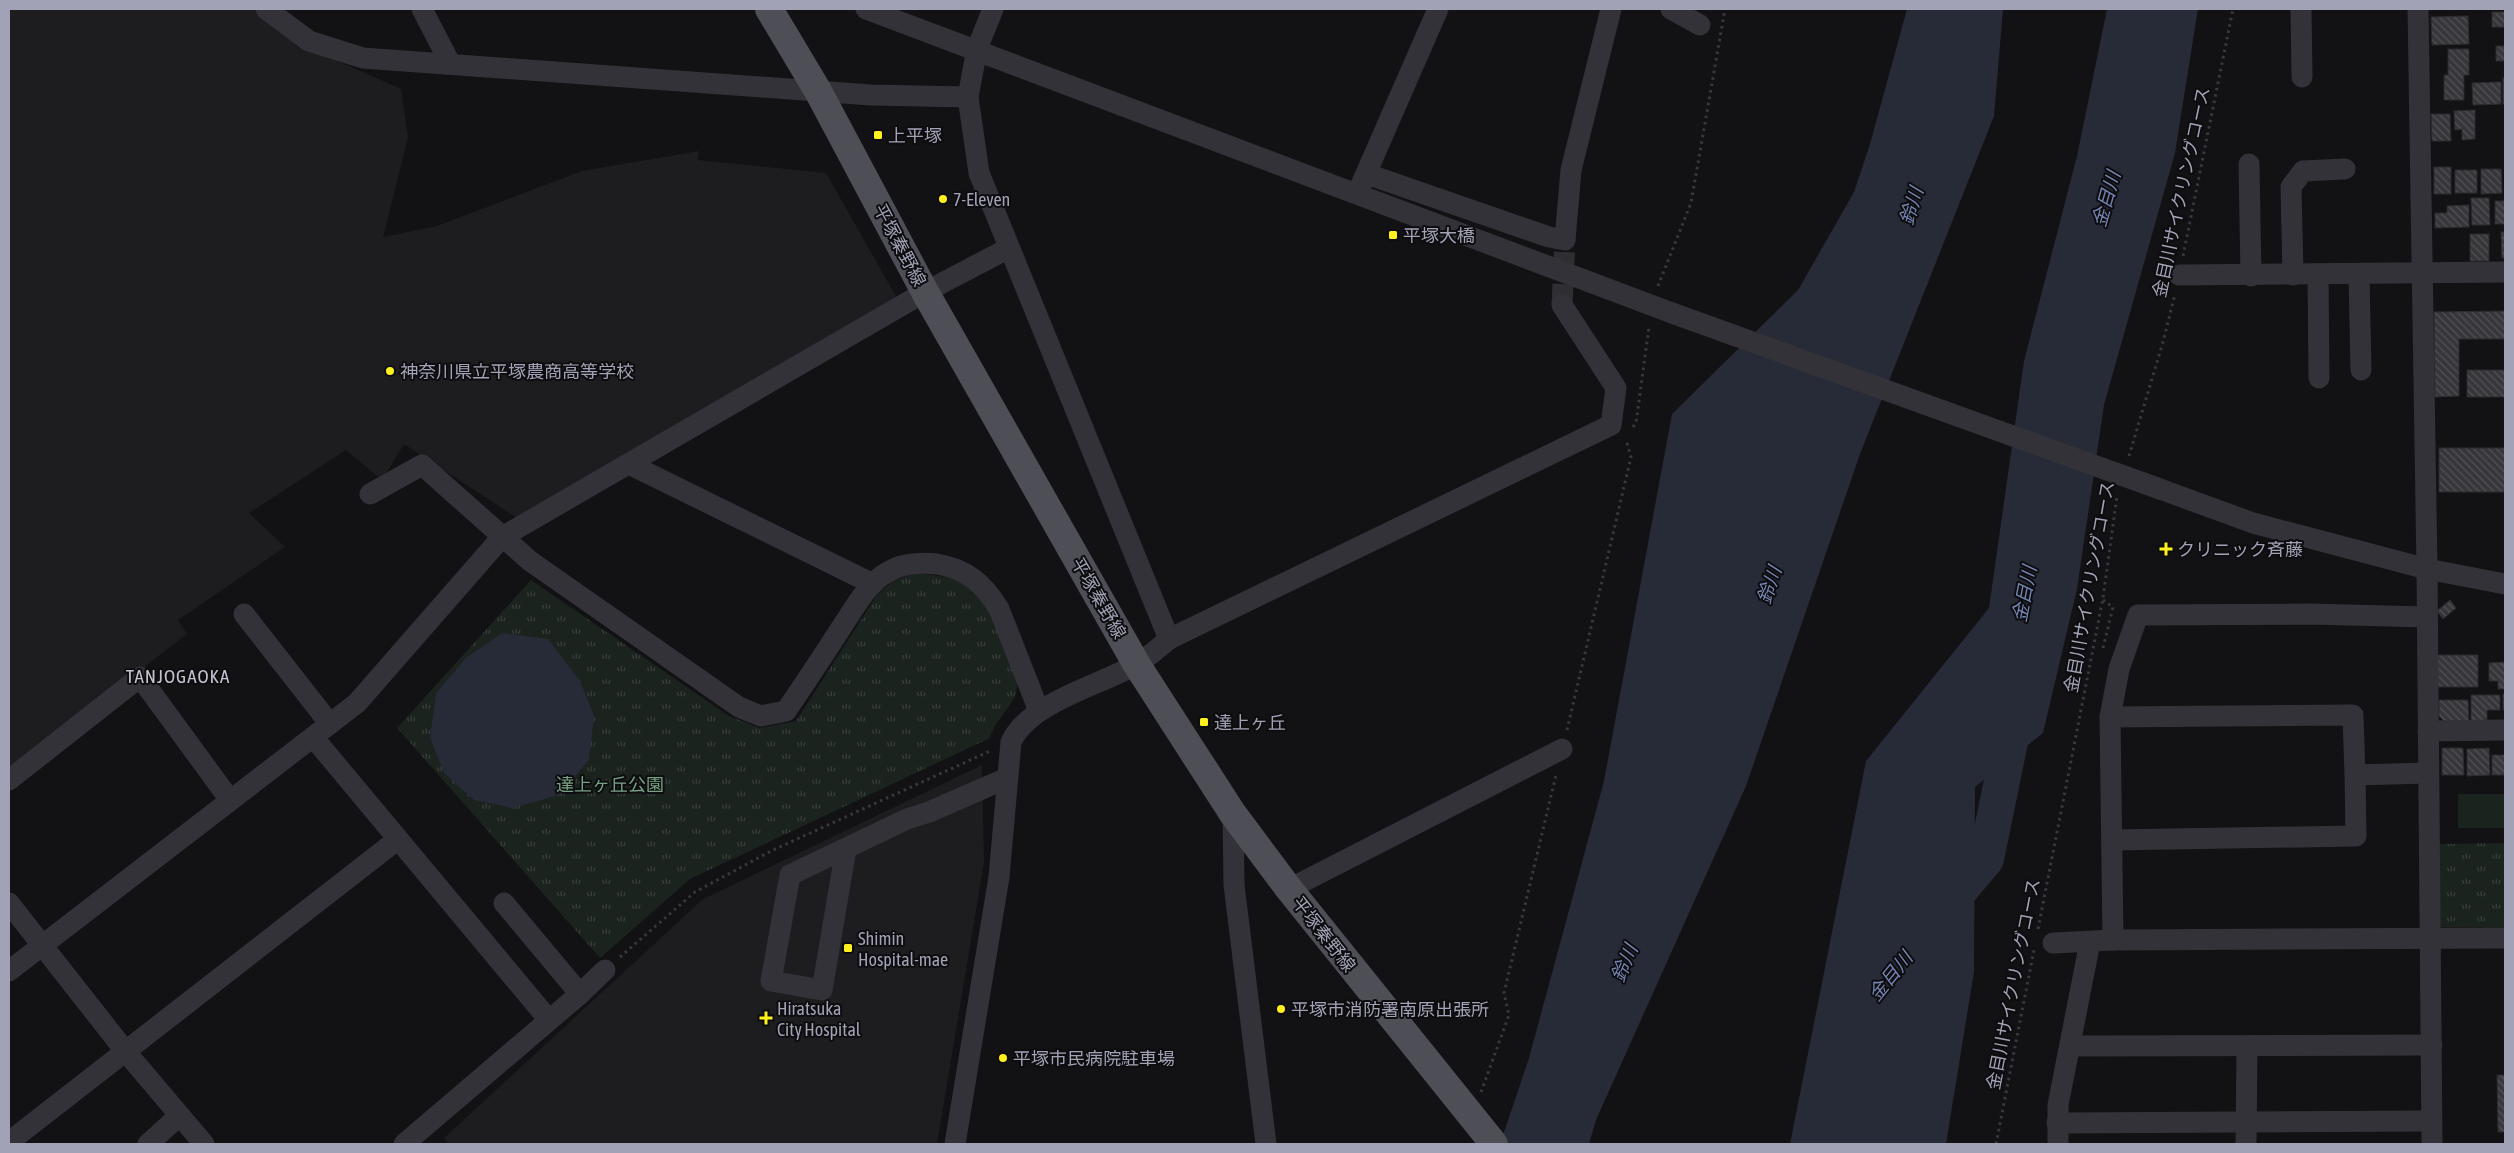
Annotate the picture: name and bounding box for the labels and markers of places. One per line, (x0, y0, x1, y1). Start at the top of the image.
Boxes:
place label: 上平塚 (888, 125, 942, 146)
marker: 上平塚 (872, 129, 884, 141)
place label: 7-Eleven (953, 189, 1010, 210)
marker: 7-Eleven (937, 193, 949, 205)
place label: 平塚大橋 (1403, 225, 1475, 246)
marker: 平塚大橋 (1387, 229, 1399, 241)
place label: 神奈川県立平塚農商高等学校 (400, 361, 634, 382)
marker: 神奈川県立平塚農商高等学校 (384, 365, 396, 377)
place label: クリニック斉藤 (2177, 539, 2303, 560)
marker: クリニック斉藤 (2159, 542, 2173, 556)
place label: 達上ヶ丘 (1214, 712, 1286, 733)
marker: 達上ヶ丘 (1198, 716, 1210, 728)
place label: Shimin Hospital-mae (858, 928, 948, 970)
marker: Shimin Hospital-mae (842, 942, 854, 954)
place label: Hiratsuka City Hospital (777, 998, 861, 1040)
place label: 平塚市消防署南原出張所 (1291, 999, 1489, 1020)
marker: 平塚市消防署南原出張所 (1275, 1003, 1287, 1015)
marker: Hiratsuka City Hospital (759, 1011, 773, 1025)
place label: 平塚市民病院駐車場 (1013, 1048, 1175, 1069)
marker: 平塚市民病院駐車場 (997, 1052, 1009, 1064)

